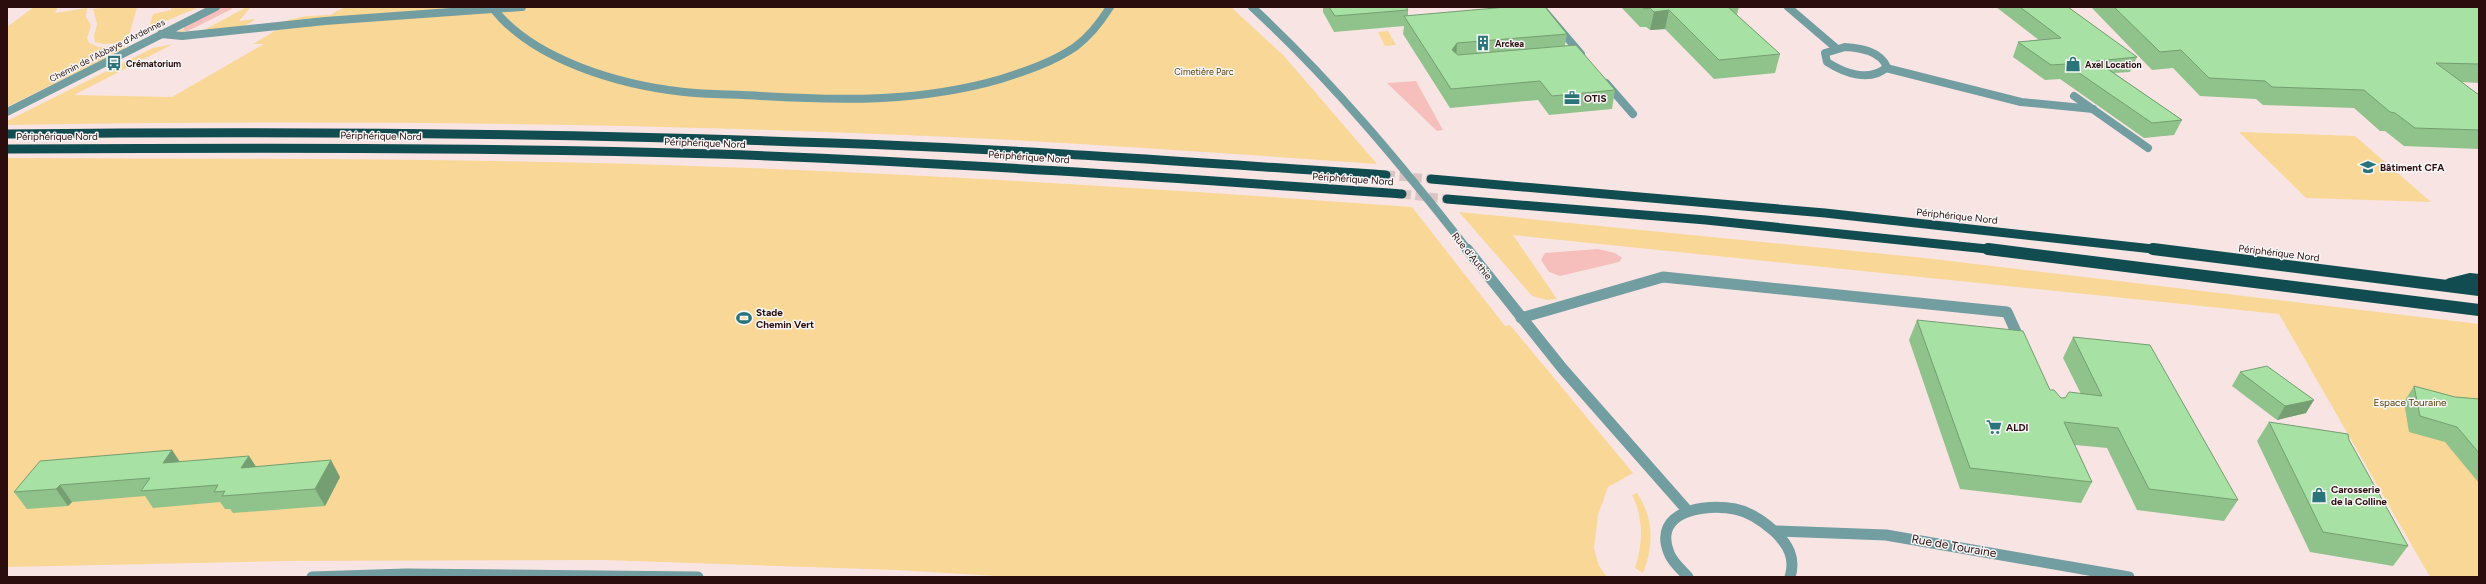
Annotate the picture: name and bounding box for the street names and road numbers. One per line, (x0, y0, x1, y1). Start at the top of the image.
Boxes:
street label: Chemin de l'Abbaye d'Ardennes (47, 16, 167, 84)
street label: Périphérique Nord (340, 129, 422, 143)
street label: Périphérique Nord (16, 130, 98, 143)
street label: Périphérique Nord (664, 135, 746, 151)
street label: Périphérique Nord (988, 148, 1070, 166)
street label: Périphérique Nord (1312, 170, 1394, 188)
street label: Périphérique Nord (1916, 205, 1998, 227)
street label: Rue d'Authie (1449, 230, 1495, 283)
street label: Périphérique Nord (2238, 242, 2320, 264)
street label: Rue de Touraine (1910, 532, 1998, 560)

